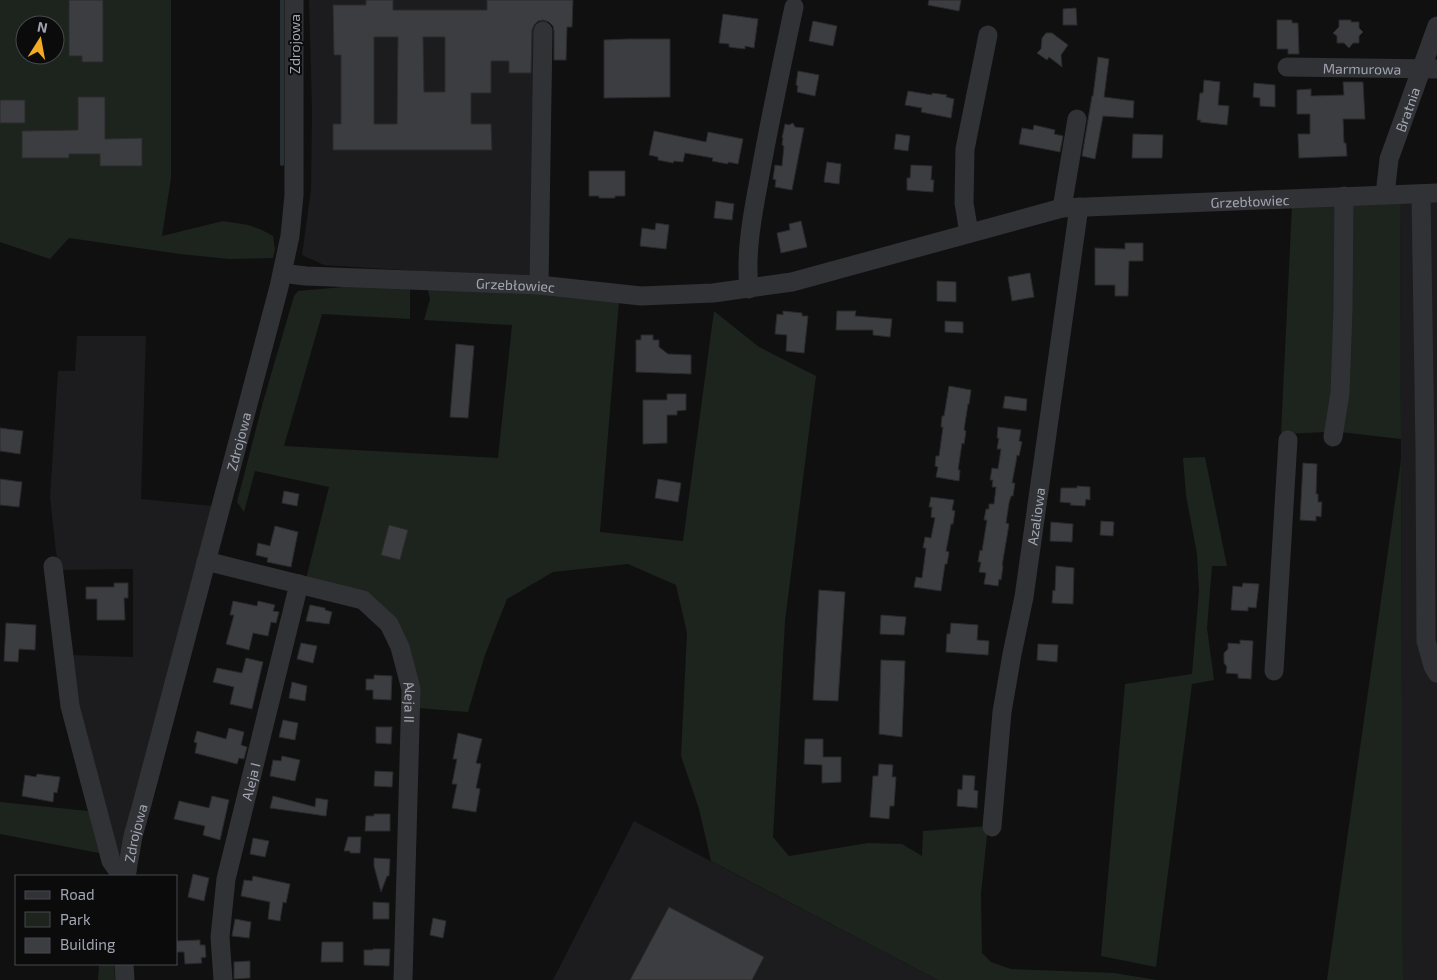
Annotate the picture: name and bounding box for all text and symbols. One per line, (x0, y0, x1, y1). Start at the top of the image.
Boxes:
street label: Zdrojowa (286, 14, 303, 74)
north arrow (15, 15, 65, 65)
text: N (36, 17, 49, 36)
street label: Marmurowa (1323, 59, 1401, 77)
street label: Bratnia (1391, 85, 1423, 134)
street label: Grzebłowiec (1210, 190, 1290, 211)
street label: Grzebłowiec (476, 274, 556, 295)
street label: Zdrojowa (222, 410, 254, 473)
street label: Azaliowa (1023, 486, 1048, 546)
street label: Aleja II (401, 679, 419, 723)
street label: Aleja I (237, 761, 263, 802)
street label: Zdrojowa (120, 802, 150, 864)
legend (15, 875, 178, 965)
text: Road (60, 885, 95, 903)
text: Park (60, 910, 91, 928)
text: Building (60, 935, 116, 953)

